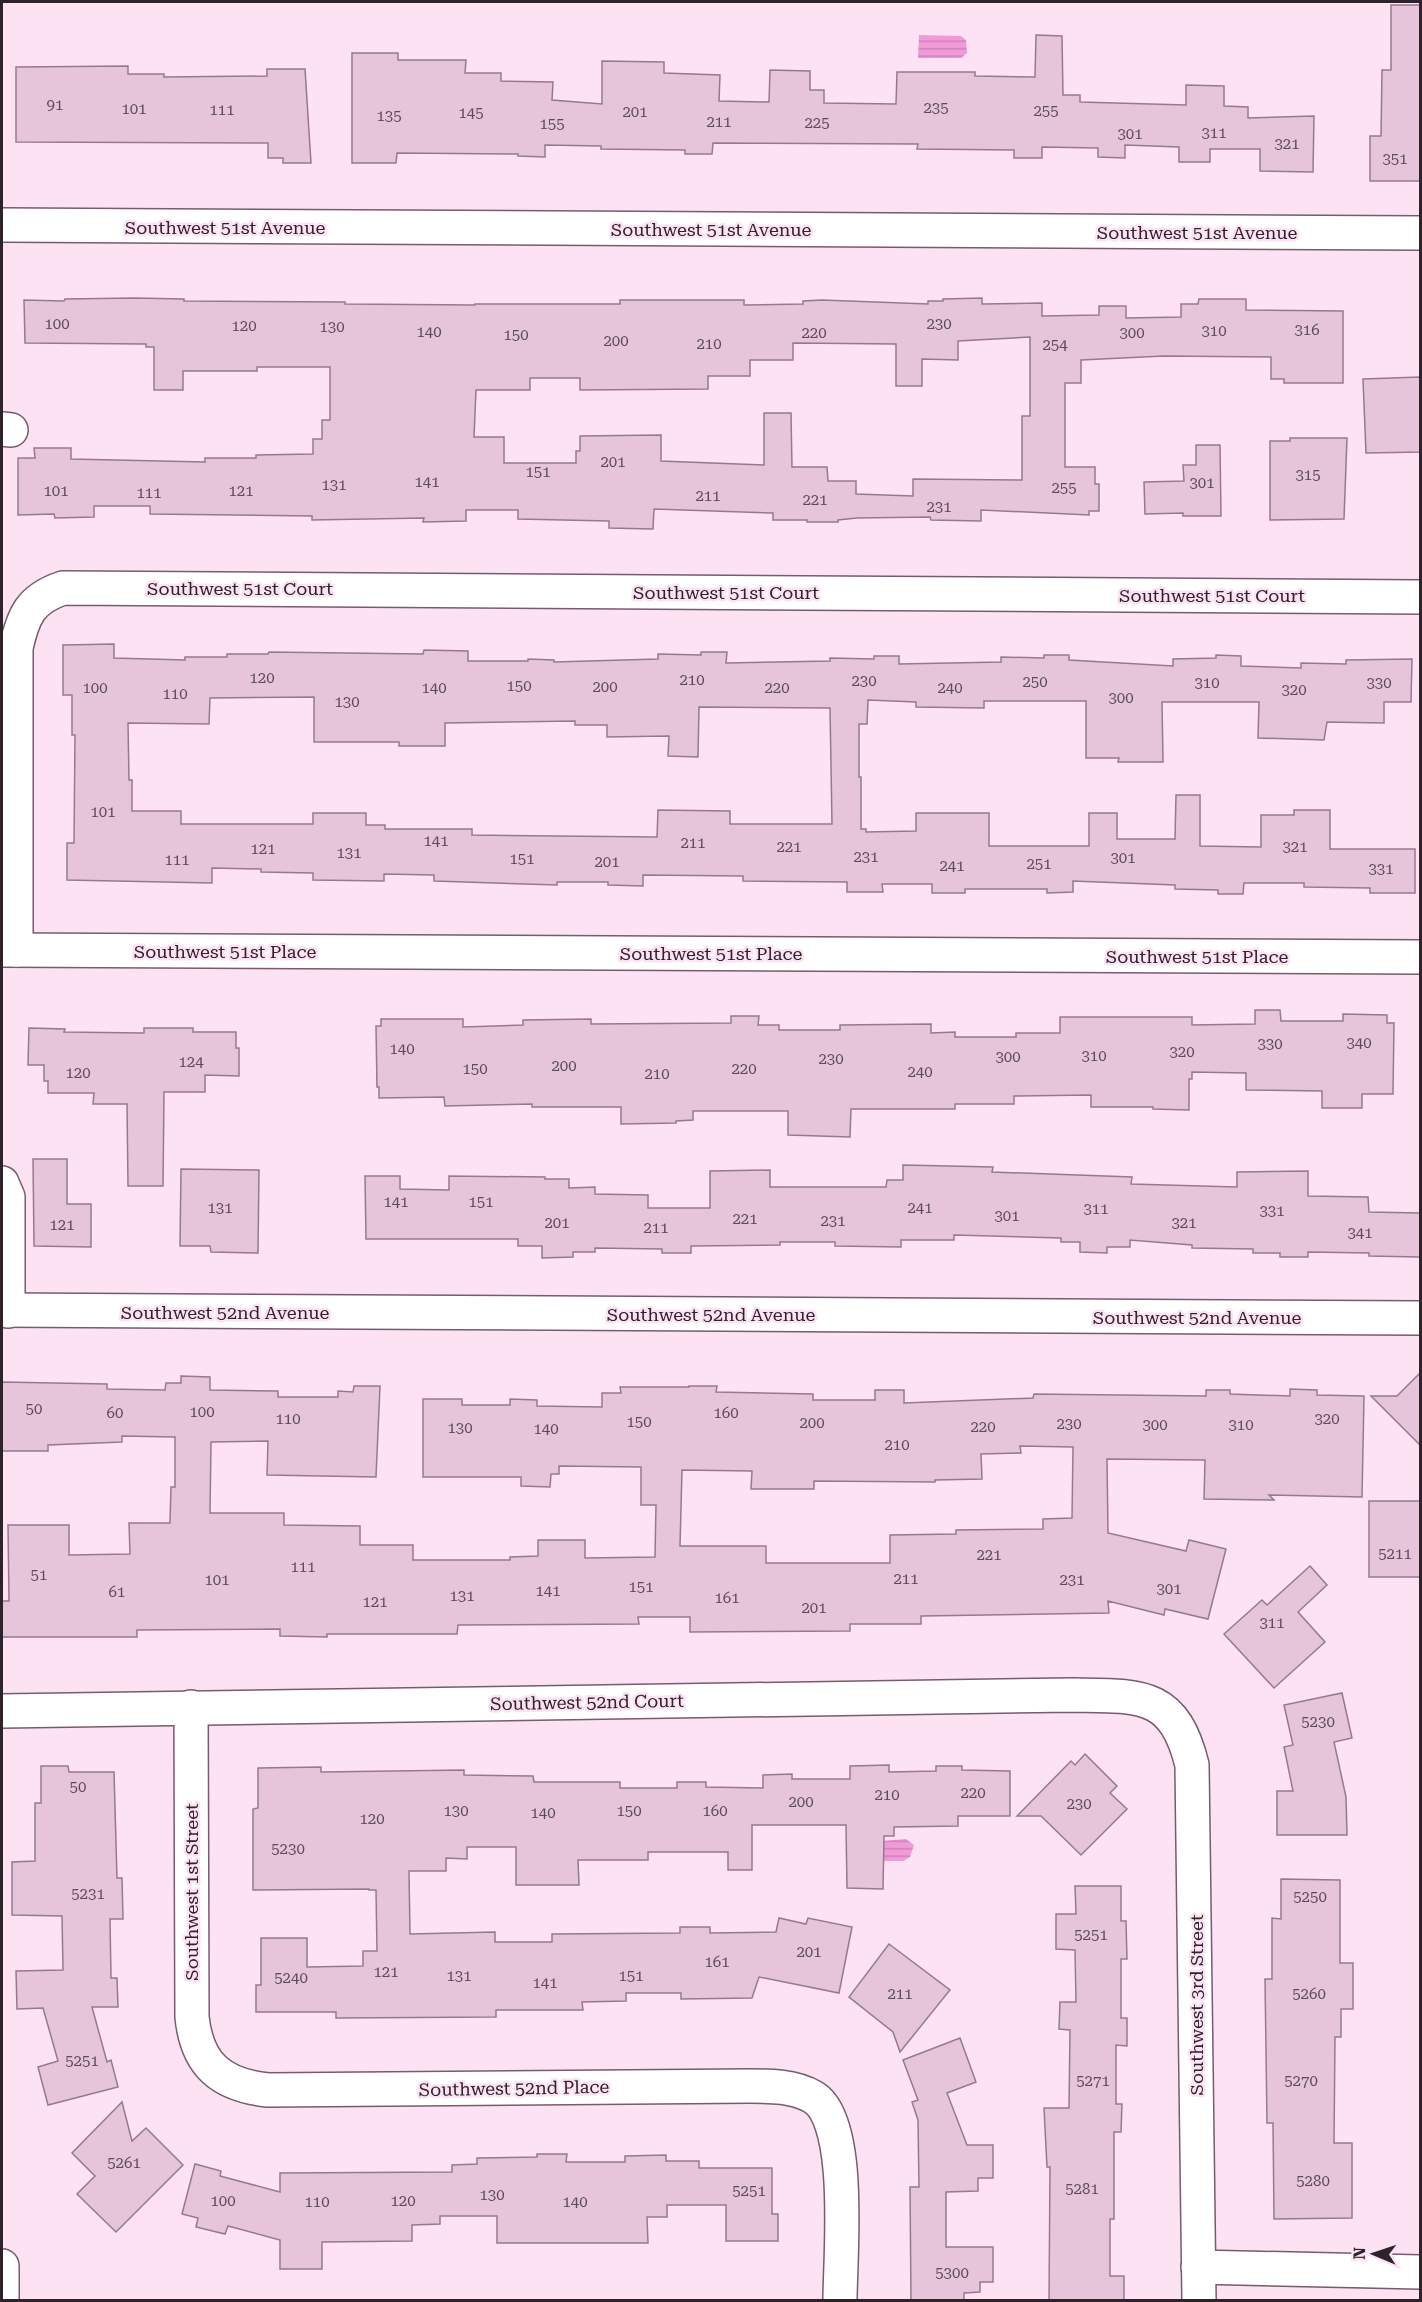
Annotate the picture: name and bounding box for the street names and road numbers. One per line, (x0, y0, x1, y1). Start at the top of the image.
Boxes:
street label: Southwest 51st Avenue (125, 217, 325, 238)
street label: Southwest 51st Avenue (611, 219, 811, 240)
street label: Southwest 51st Avenue (1097, 222, 1297, 243)
street label: Southwest 51st Court (147, 578, 333, 599)
street label: Southwest 51st Court (633, 582, 819, 603)
street label: Southwest 51st Court (1119, 585, 1305, 606)
street label: Southwest 51st Place (134, 941, 316, 962)
street label: Southwest 51st Place (620, 943, 802, 964)
street label: Southwest 51st Place (1106, 946, 1288, 967)
street label: Southwest 52nd Avenue (121, 1302, 329, 1323)
street label: Southwest 52nd Avenue (607, 1304, 815, 1325)
street label: Southwest 52nd Avenue (1093, 1307, 1301, 1328)
street label: Southwest 52nd Court (490, 1690, 684, 1714)
street label: Southwest 1st Street (181, 1803, 202, 1981)
street label: Southwest 3rd Street (1186, 1914, 1207, 2096)
street label: Southwest 52nd Place (419, 2076, 610, 2100)

